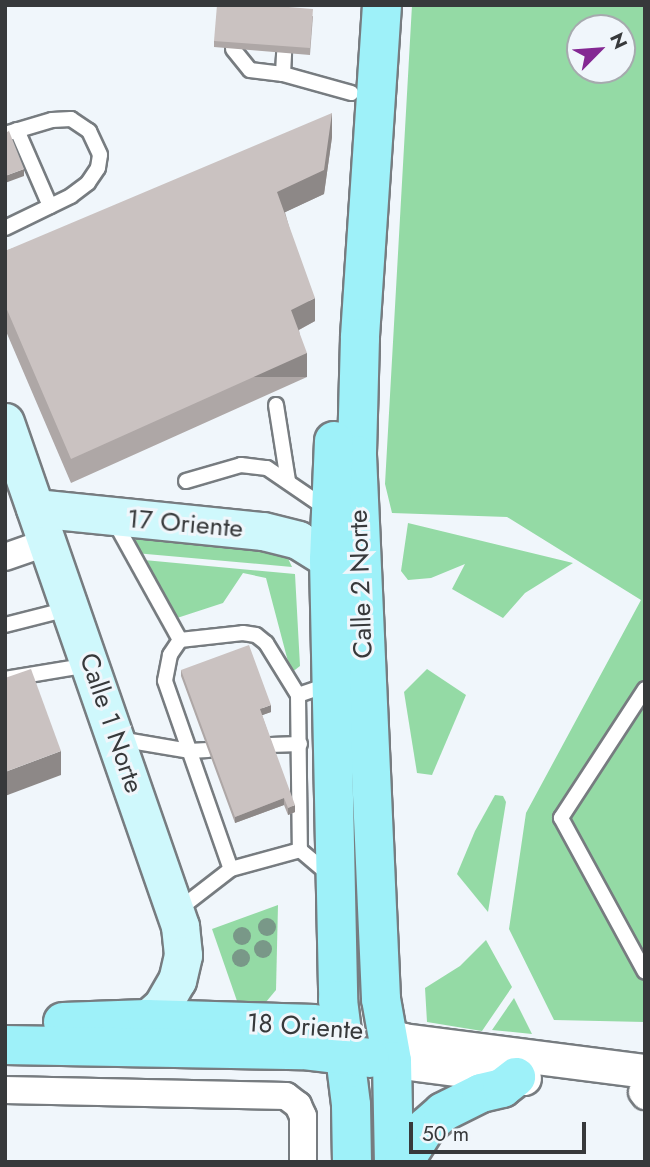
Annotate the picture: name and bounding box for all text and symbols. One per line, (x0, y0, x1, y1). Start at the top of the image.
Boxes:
north arrow (566, 14, 636, 84)
text: N (603, 28, 634, 53)
street label: 17 Oriente (126, 503, 244, 545)
street label: Calle 2 Norte (343, 509, 379, 659)
street label: Calle 1 Norte (73, 649, 149, 797)
street label: 18 Oriente (246, 1007, 364, 1047)
scale bar (412, 1108, 589, 1152)
text: 50 m (422, 1119, 469, 1149)

